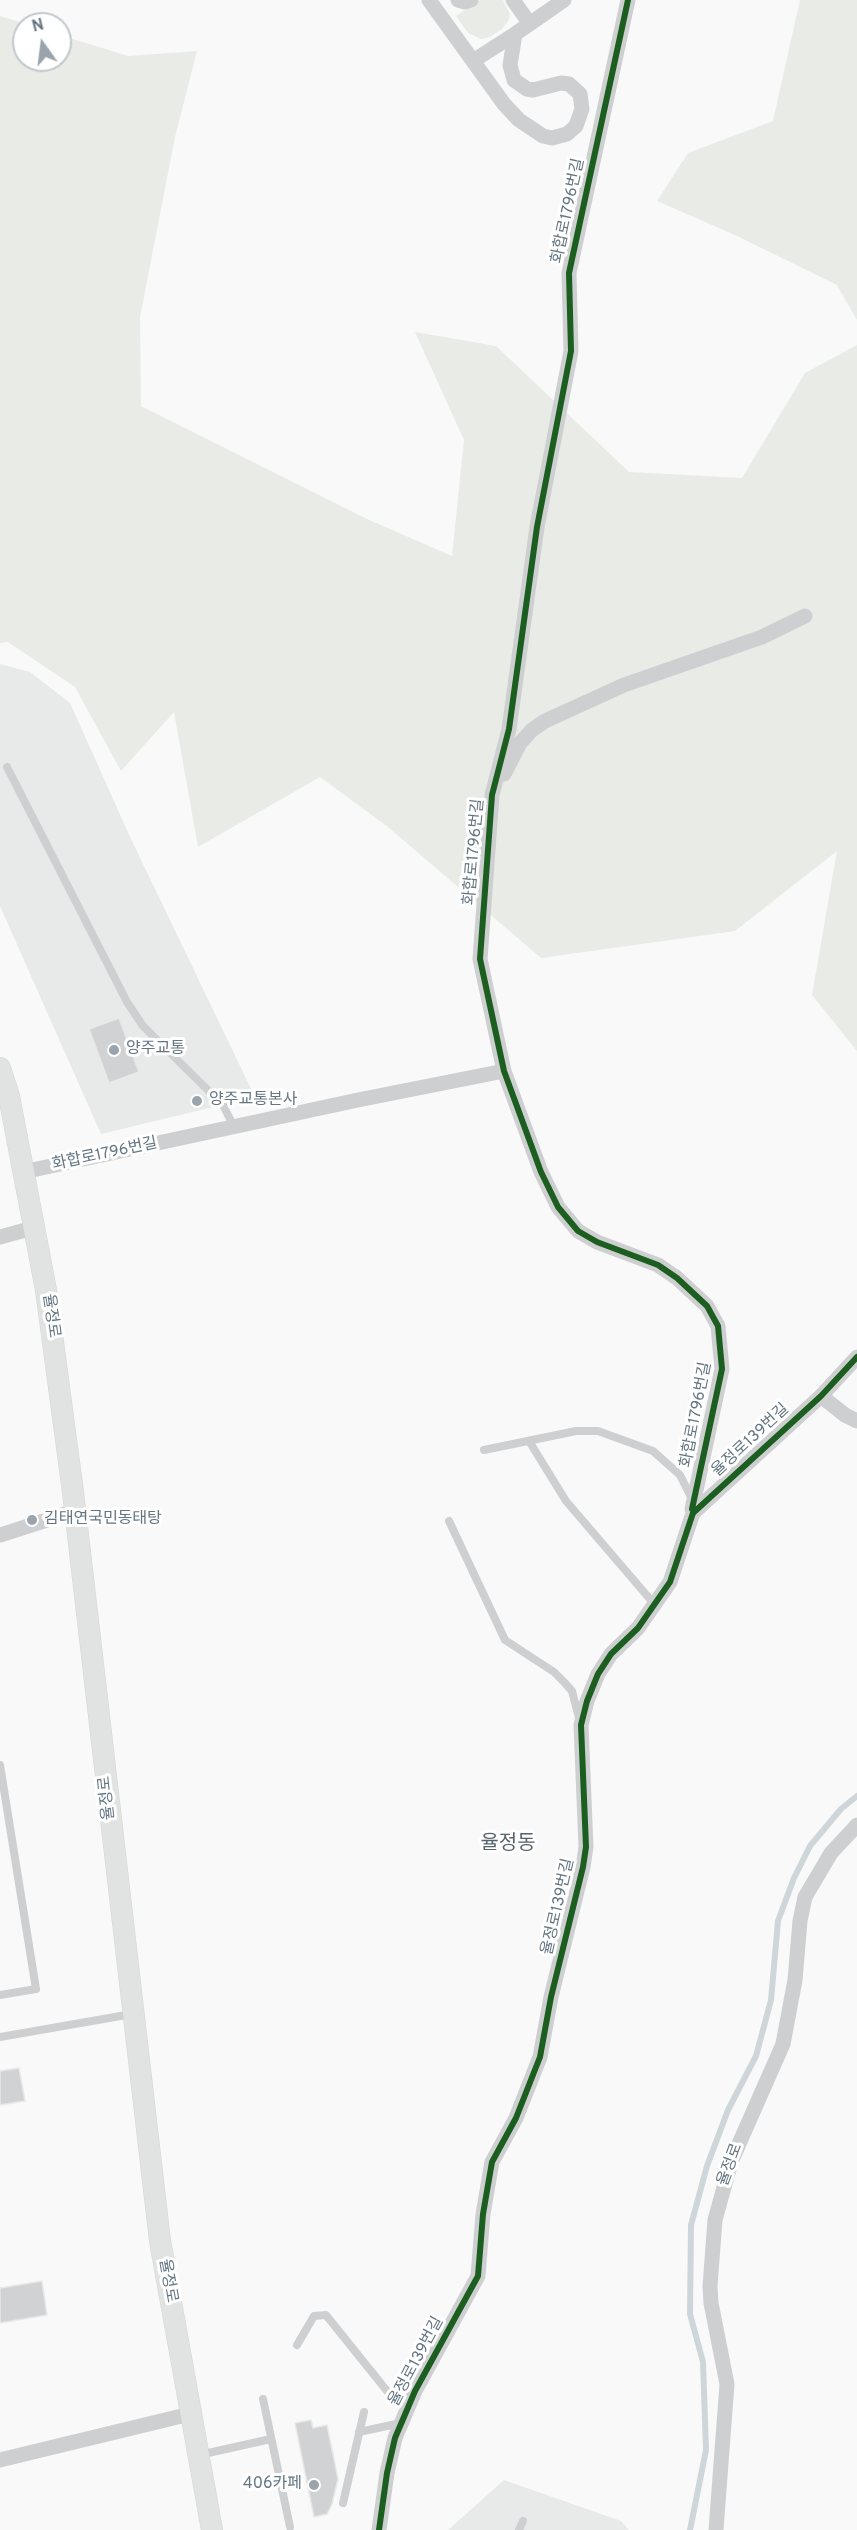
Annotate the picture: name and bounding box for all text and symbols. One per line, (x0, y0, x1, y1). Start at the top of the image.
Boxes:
north arrow (12, 12, 72, 72)
text: N (30, 15, 46, 38)
street label: 화합로1796번길 (548, 157, 590, 265)
street label: 화합로1796번길 (461, 798, 489, 906)
place label: 양주교통 (126, 1040, 185, 1060)
marker: 양주교통 (107, 1043, 121, 1057)
place label: 양주교통본사 (209, 1091, 297, 1111)
marker: 양주교통본사 (190, 1094, 204, 1108)
street label: 화합로1796번길 (51, 1134, 159, 1176)
street label: 율정로 (37, 1293, 63, 1339)
street label: 화합로1796번길 (677, 1361, 717, 1469)
street label: 율정로139번길 (708, 1400, 794, 1482)
place label: 김태연국민동태탕 (44, 1510, 162, 1530)
marker: 김태연국민동태탕 (25, 1513, 39, 1527)
street label: 율정로 (96, 1775, 120, 1821)
district label: 율정동 (480, 1833, 536, 1857)
street label: 율정로139번길 (539, 1857, 579, 1957)
street label: 율정로 (714, 2141, 748, 2189)
street label: 율정로 (154, 2258, 180, 2304)
street label: 율정로139번길 (385, 2314, 449, 2410)
place label: 406카페 (243, 2475, 302, 2495)
marker: 406카페 (307, 2478, 321, 2492)

